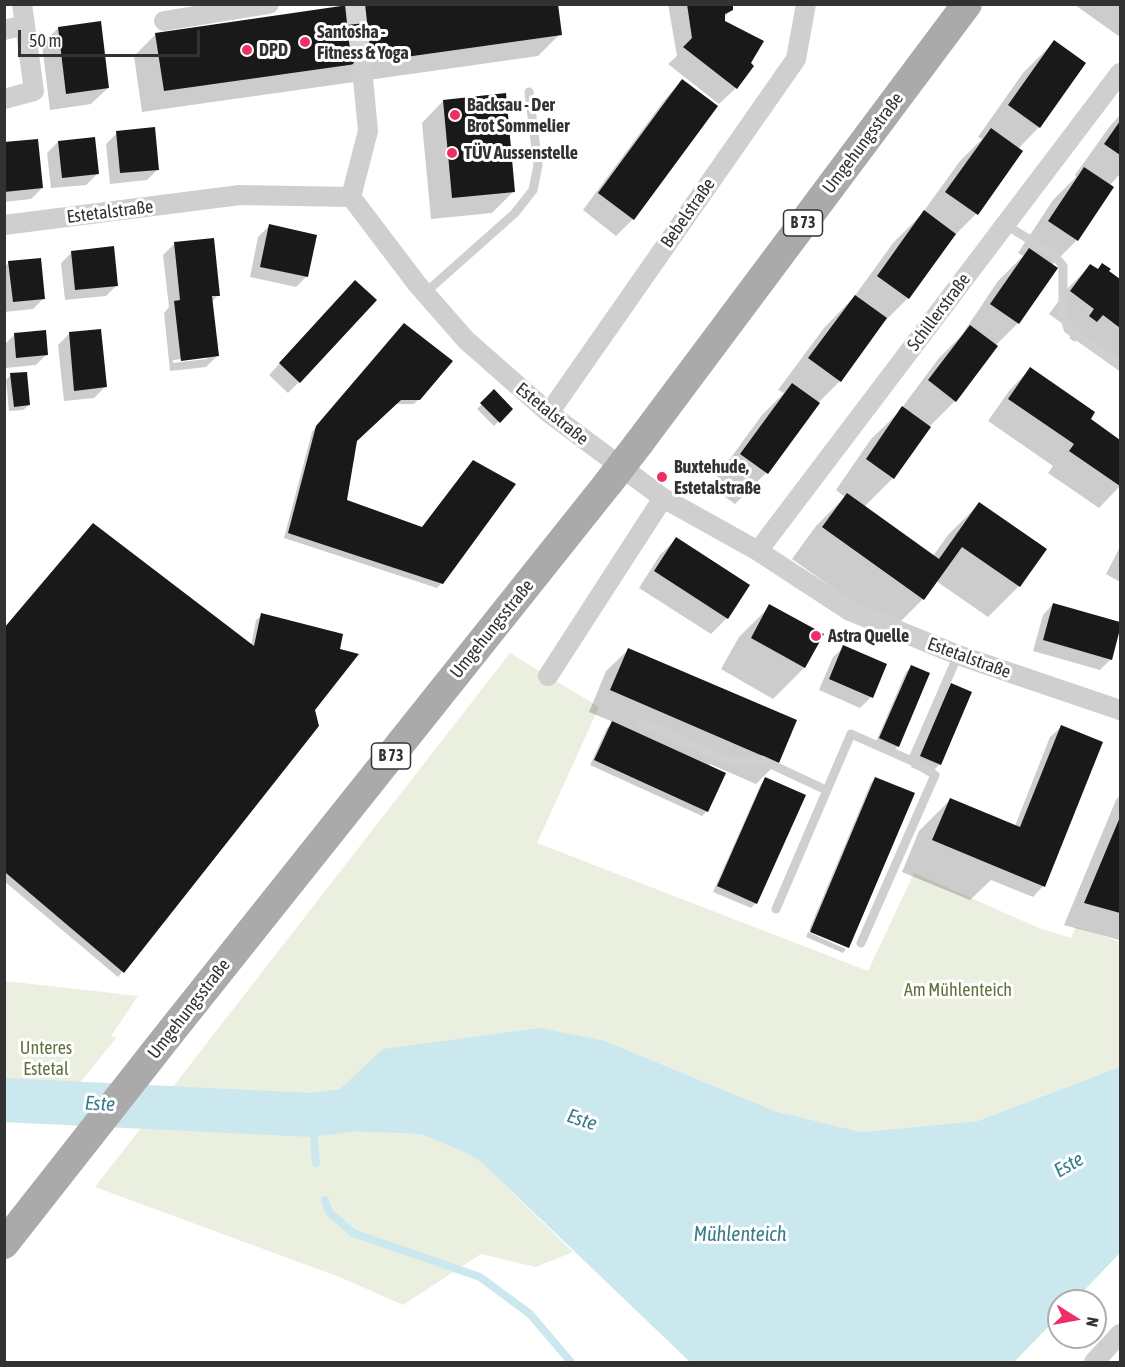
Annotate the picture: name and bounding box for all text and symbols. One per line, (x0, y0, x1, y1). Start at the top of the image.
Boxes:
scale bar (21, 18, 202, 56)
place label: Santosha - Fitness & Yoga (317, 21, 409, 63)
text: 50 m (29, 30, 61, 51)
marker: Santosha - Fitness & Yoga (298, 35, 312, 49)
place label: DPD (259, 39, 288, 61)
marker: DPD (240, 43, 254, 57)
street label: Umgehungsstraße (818, 88, 908, 198)
place label: Backsau - Der Brot Sommelier (467, 94, 569, 136)
marker: Backsau - Der Brot Sommelier (448, 108, 462, 122)
place label: TÜV Aussenstelle (464, 142, 578, 164)
marker: TÜV Aussenstelle (445, 146, 459, 160)
street label: Bebelstraße (656, 174, 720, 252)
street label: Estetalstraße (66, 196, 154, 228)
road number: B 73 (784, 210, 822, 236)
street label: Schillerstraße (903, 269, 975, 355)
street label: Estetalstraße (511, 378, 593, 450)
place label: Buxtehude, Estetalstraße (674, 456, 761, 498)
marker: Buxtehude, Estetalstraße (655, 470, 669, 484)
street label: Umgehungsstraße (446, 575, 538, 683)
place label: Astra Quelle (828, 625, 909, 647)
marker: Astra Quelle (809, 629, 823, 643)
street label: Estetalstraße (924, 633, 1014, 683)
road number: B 73 (372, 743, 410, 769)
street label: Umgehungsstraße (143, 955, 235, 1063)
park label: Am Mühlenteich (904, 979, 1012, 1001)
park label: Unteres Estetal (20, 1037, 72, 1080)
water label: Este (84, 1091, 116, 1117)
water label: Este (564, 1104, 600, 1136)
water label: Este (1050, 1147, 1088, 1183)
water label: Mühlenteich (694, 1223, 786, 1247)
north arrow (1047, 1289, 1107, 1349)
text: N (1083, 1316, 1102, 1328)

